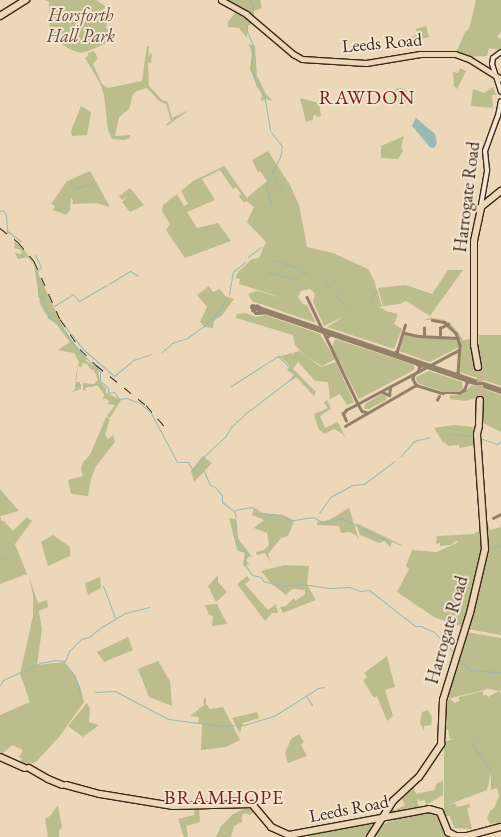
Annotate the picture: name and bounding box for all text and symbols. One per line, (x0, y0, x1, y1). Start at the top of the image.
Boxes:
park label: Horsforth Hall Park (47, 5, 115, 48)
street label: Leeds Road (341, 29, 423, 57)
district label: RAWDON (318, 85, 416, 109)
street label: Harrogate Road (449, 140, 485, 254)
street label: Harrogate Road (421, 573, 473, 687)
district label: BRAMHOPE (163, 785, 285, 809)
street label: Leeds Road (307, 791, 391, 827)

